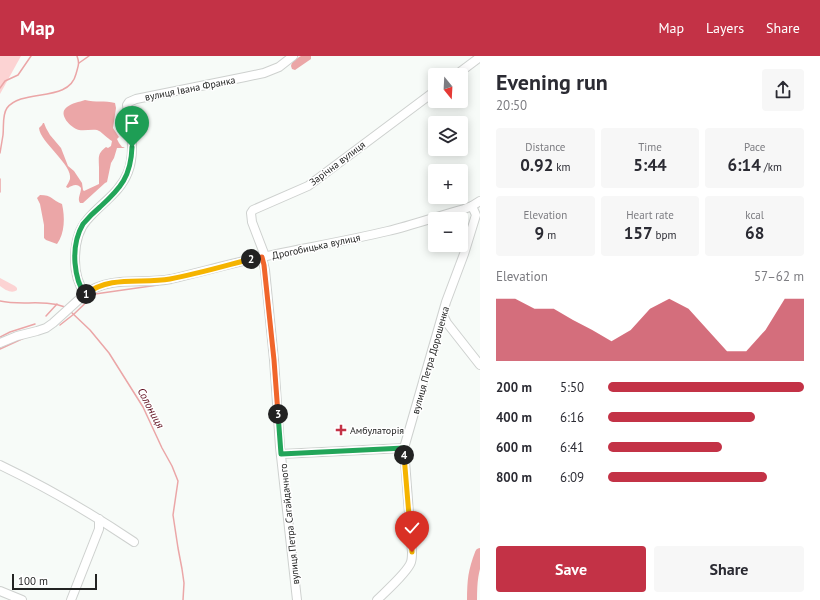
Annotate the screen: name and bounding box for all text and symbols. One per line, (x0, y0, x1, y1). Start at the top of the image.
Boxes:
text: Map (20, 16, 55, 40)
text: Map (658, 19, 684, 37)
text: Layers (706, 19, 744, 37)
text: Share (766, 19, 800, 37)
north arrow (428, 68, 468, 108)
map controls (428, 68, 468, 252)
text: Evening run (496, 68, 608, 96)
button: share (762, 69, 804, 111)
street label: вулиця Івана Франка (144, 73, 237, 104)
text: 20:50 (496, 97, 527, 114)
pin (115, 106, 149, 147)
icon: arrive (121, 112, 143, 134)
button: layers (428, 116, 468, 156)
street label: Зарічна вулиця (307, 138, 368, 189)
text: Distance (525, 140, 565, 154)
text: Time (638, 140, 662, 154)
text: Pace (744, 140, 765, 154)
text: 0.92 (520, 154, 553, 176)
text: 5:44 (633, 154, 667, 176)
text: 6:14 (727, 154, 761, 176)
text: km (553, 160, 570, 174)
text: /km (761, 160, 782, 174)
button: + (428, 164, 468, 204)
text: Elevation (523, 208, 567, 222)
text: Heart rate (626, 208, 674, 222)
text: kcal (745, 208, 764, 222)
button: − (428, 212, 468, 252)
text: 9 (535, 222, 544, 244)
text: 157 (624, 222, 653, 244)
text: 68 (745, 222, 764, 244)
text: m (544, 228, 556, 242)
text: bpm (653, 228, 676, 242)
street label: Дрогобицька вулиця (271, 231, 362, 262)
pin: 2 (241, 249, 261, 269)
text: 2 (248, 252, 254, 266)
text: Elevation (496, 268, 548, 285)
text: 57–62 m (754, 268, 804, 285)
pin: 1 (76, 284, 96, 304)
text: 1 (83, 287, 89, 301)
street label: вулиця Петра Дорошенка (409, 305, 452, 416)
text: 200 m (496, 379, 532, 396)
text: 5:50 (560, 379, 584, 396)
water label: Солониця (134, 385, 168, 431)
pin: 3 (268, 404, 288, 424)
text: 3 (275, 407, 281, 421)
text: 400 m (496, 409, 532, 426)
text: 6:16 (560, 409, 584, 426)
marker: Амбулаторія (335, 424, 347, 436)
place label: Амбулаторія (350, 424, 404, 437)
text: 600 m (496, 439, 532, 456)
text: 6:41 (560, 439, 584, 456)
pin: 4 (394, 445, 414, 465)
text: 4 (401, 448, 407, 462)
street label: вулиця Петра Сагайдачного (277, 463, 302, 585)
text: 800 m (496, 469, 532, 486)
text: 6:09 (560, 469, 584, 486)
pin (395, 511, 429, 552)
icon: check (401, 517, 423, 539)
button: Save (496, 546, 646, 592)
button: Share (654, 546, 804, 592)
scale bar (12, 572, 97, 591)
text: 100 m (18, 574, 48, 588)

